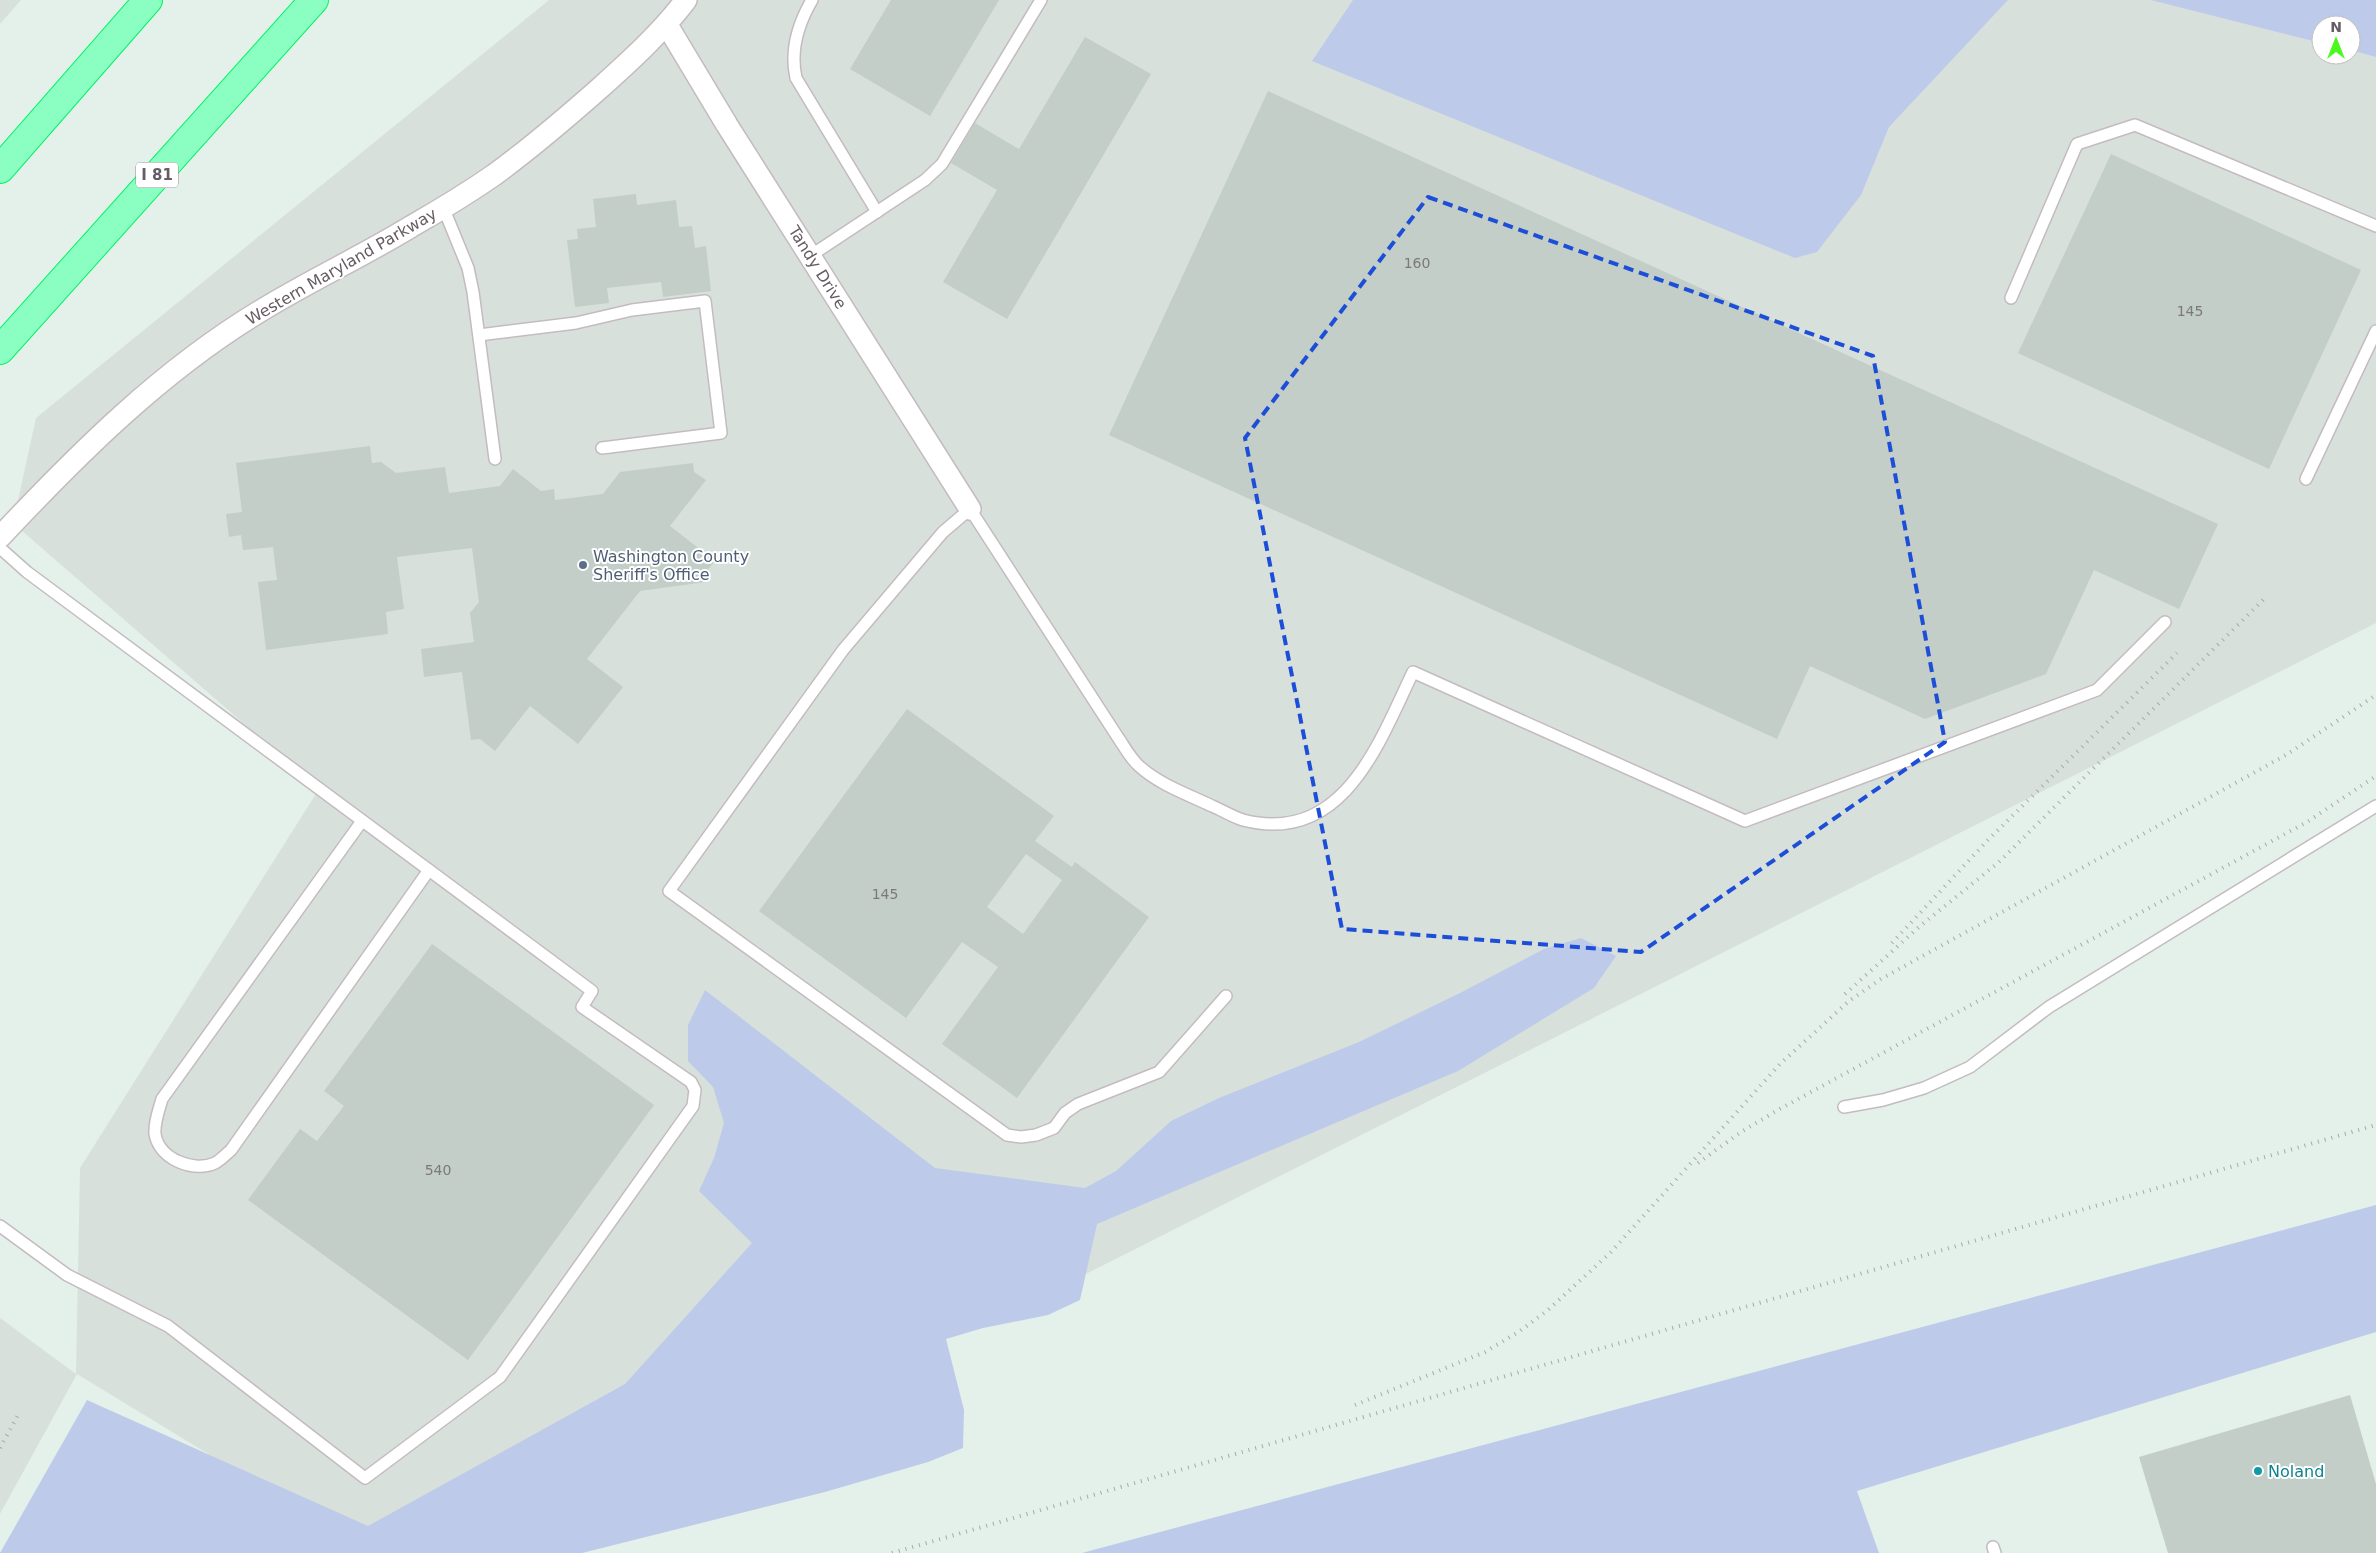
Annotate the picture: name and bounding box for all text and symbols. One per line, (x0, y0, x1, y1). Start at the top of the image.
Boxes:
north arrow (2311, 15, 2361, 65)
text: N (2330, 19, 2342, 35)
road number: I 81 (136, 162, 178, 188)
street label: Western Maryland Parkway (243, 204, 440, 329)
street label: Tandy Drive (784, 221, 851, 312)
house number: 160 (1404, 255, 1430, 271)
house number: 145 (2177, 303, 2203, 319)
place label: Washington County Sheriff's Office (593, 547, 749, 584)
marker: Washington County Sheriff's Office (577, 559, 589, 571)
house number: 145 (872, 886, 898, 902)
house number: 540 (425, 1162, 451, 1178)
place label: Noland (2268, 1462, 2324, 1481)
marker: Noland (2252, 1465, 2264, 1477)

